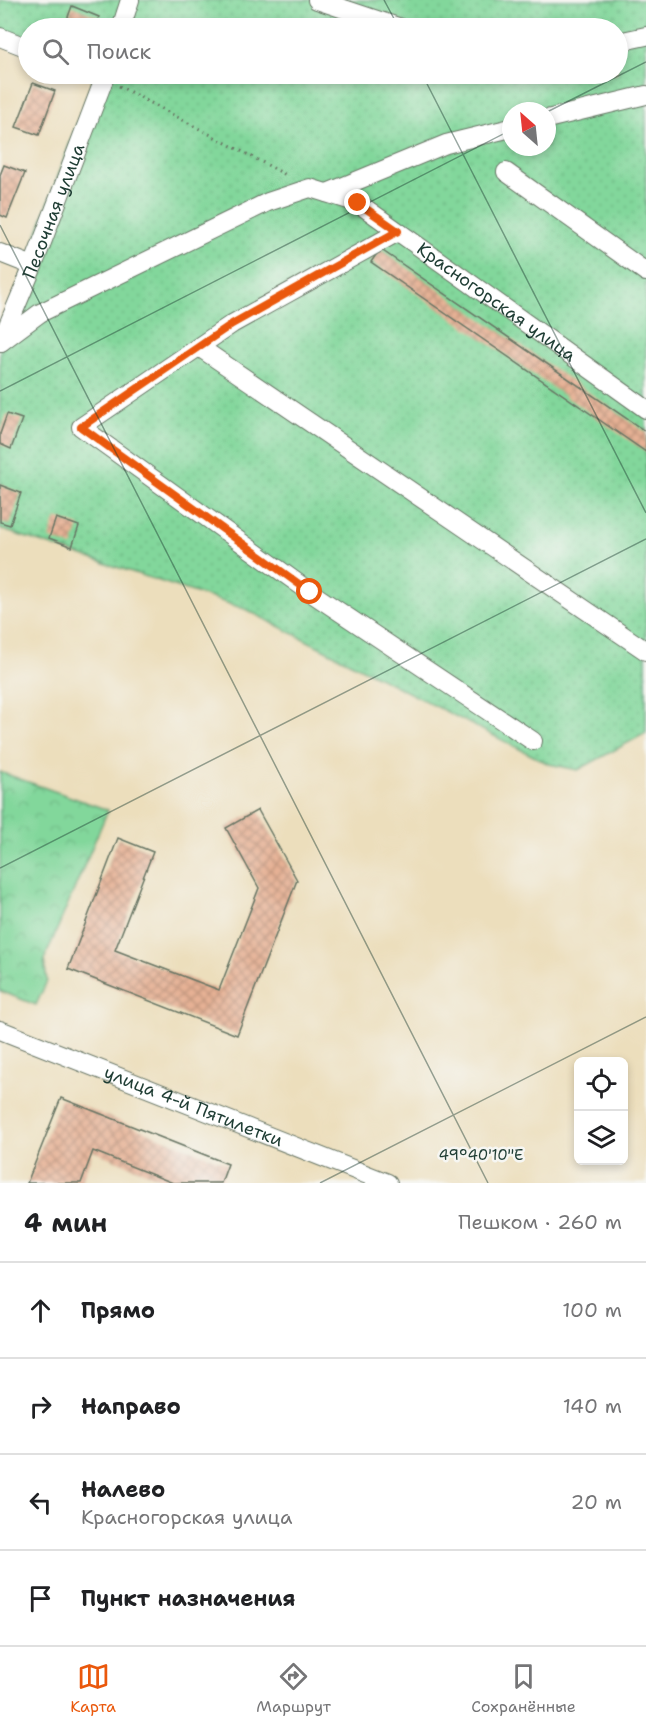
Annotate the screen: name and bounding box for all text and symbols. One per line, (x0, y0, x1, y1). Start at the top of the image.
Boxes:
search box (18, 18, 628, 84)
icon: search (39, 35, 72, 68)
text: Поиск (87, 37, 151, 66)
north arrow (502, 102, 556, 156)
street label: Песочная улица (17, 140, 90, 283)
route end (344, 189, 370, 215)
street label: Красногорская улица (412, 237, 581, 367)
route start (296, 578, 322, 604)
map controls (574, 1057, 628, 1165)
button: locate (574, 1057, 628, 1111)
street label: улица 4-й Пятилетки (101, 1060, 287, 1152)
button: layers (574, 1111, 628, 1165)
text: 49°40'10"E (439, 1145, 523, 1165)
text: 4 мин (24, 1205, 107, 1240)
text: Пешком · 260 m (458, 1209, 622, 1235)
icon: ahead (24, 1294, 57, 1327)
text: Прямо (81, 1296, 155, 1325)
text: 100 m (562, 1297, 622, 1323)
icon: right (24, 1390, 57, 1423)
text: Направо (81, 1392, 181, 1421)
text: 140 m (563, 1393, 622, 1419)
text: Налево (81, 1475, 165, 1504)
icon: left (24, 1486, 57, 1519)
text: 20 m (571, 1489, 622, 1515)
text: Красногорская улица (81, 1504, 292, 1530)
icon: arrive (24, 1582, 57, 1615)
text: Пункт назначения (81, 1584, 295, 1613)
tab: Карта (70, 1660, 116, 1717)
tab: Маршрут (256, 1660, 331, 1717)
tab: Сохранённые (471, 1660, 576, 1717)

